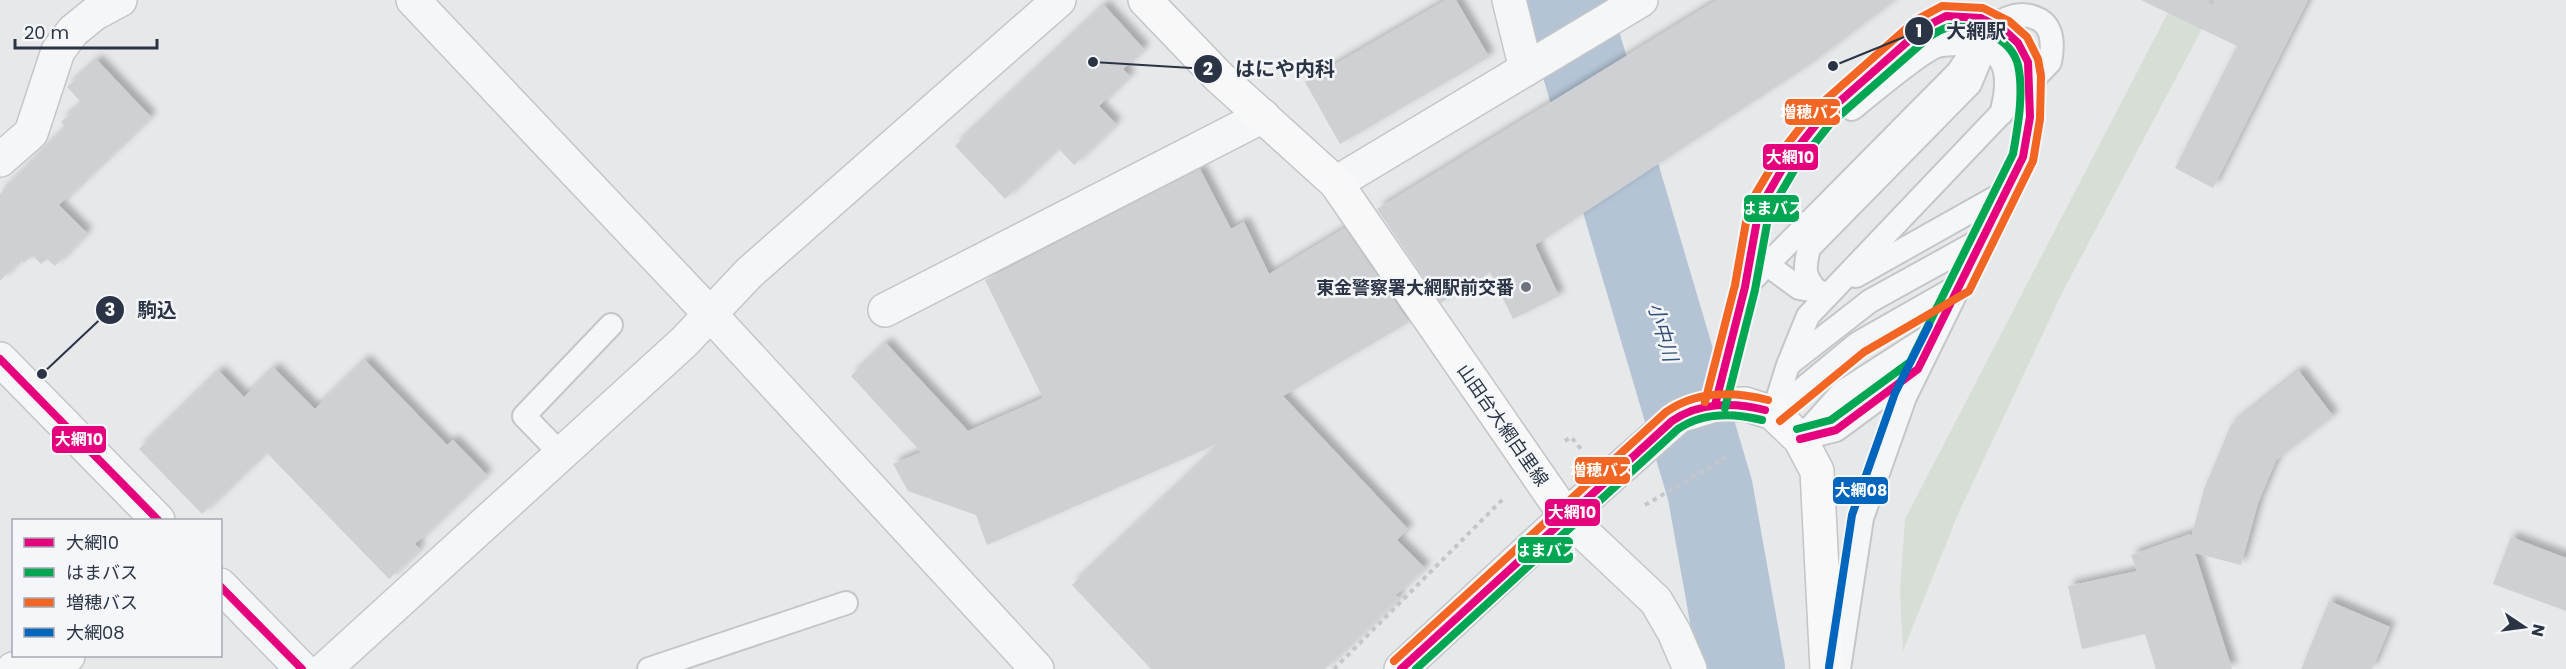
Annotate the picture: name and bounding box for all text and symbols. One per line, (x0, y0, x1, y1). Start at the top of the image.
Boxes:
scale bar (15, 12, 158, 50)
callout: 大網駅 (1904, 12, 2018, 50)
text: 大網駅 (1946, 17, 2006, 45)
text: 1 (1916, 18, 1922, 43)
text: 20 m (24, 20, 69, 45)
callout: はにや内科 (1193, 50, 1347, 88)
text: はにや内科 (1235, 55, 1335, 83)
text: 2 (1203, 56, 1213, 81)
line badge: 増穂バス (1784, 98, 1841, 126)
text: 増穂バス (1780, 101, 1844, 124)
line badge: 大網10 (1762, 143, 1819, 171)
text: 大網10 (1766, 146, 1814, 169)
line badge: はまバス (1743, 194, 1800, 223)
text: はまバス (1740, 197, 1804, 220)
place label: 東金警察署大網駅前交番 (1316, 275, 1514, 300)
marker: 東金警察署大網駅前交番 (1519, 280, 1533, 294)
callout: 駒込 (95, 291, 189, 329)
text: 駒込 (137, 296, 177, 324)
text: 3 (105, 297, 115, 322)
water label: 小中川 (1641, 299, 1685, 367)
street label: 山田台大網白里線 (1451, 359, 1555, 491)
line badge: 大網10 (51, 425, 107, 454)
text: 大網10 (55, 428, 103, 451)
line badge: 増穂バス (1574, 456, 1631, 485)
text: 増穂バス (1570, 459, 1634, 482)
line badge: 大網08 (1832, 476, 1889, 505)
text: 大網08 (1835, 479, 1887, 502)
line badge: 大網10 (1544, 498, 1601, 527)
text: 大網10 (1548, 501, 1596, 524)
legend (12, 519, 222, 657)
text: 大網10 (66, 530, 119, 555)
line badge: はまバス (1517, 536, 1574, 564)
text: はまバス (1514, 539, 1578, 562)
text: はまバス (66, 560, 138, 585)
text: 増穂バス (66, 590, 138, 615)
north arrow (2494, 597, 2554, 657)
text: 大網08 (66, 620, 125, 645)
text: N (2526, 622, 2551, 639)

